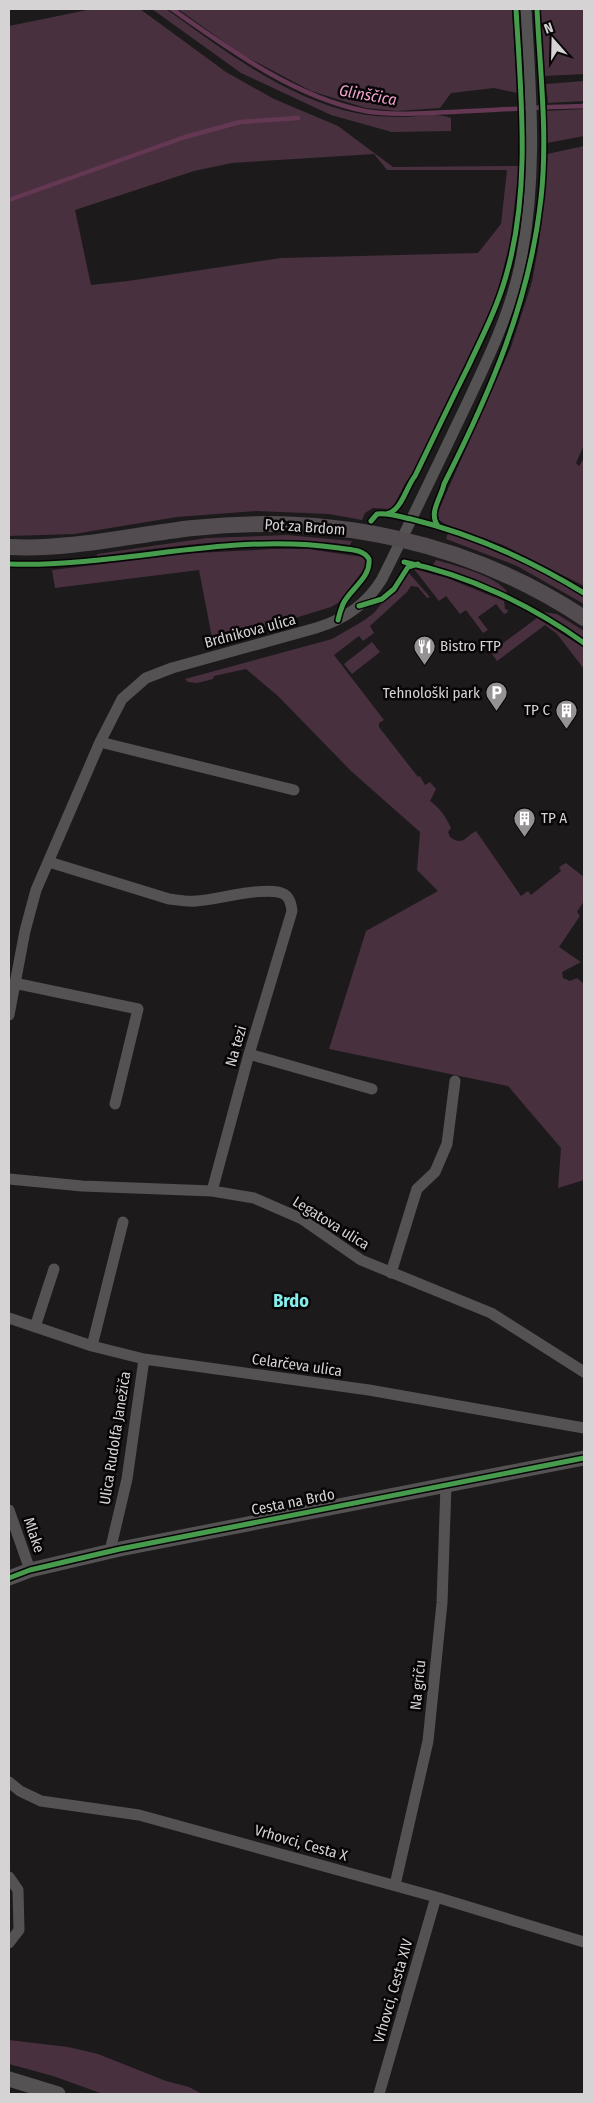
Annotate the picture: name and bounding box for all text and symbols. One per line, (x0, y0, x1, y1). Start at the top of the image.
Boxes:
north arrow (528, 15, 578, 65)
text: N (542, 19, 556, 38)
water label: Glinščica (338, 81, 398, 109)
street label: Pot za Brdom (264, 515, 346, 539)
street label: Brdnikova ulica (202, 610, 298, 652)
restaurant icon: Bistro FTP (412, 634, 436, 665)
place label: Bistro FTP (440, 637, 501, 655)
parking icon: Tehnološki park (484, 681, 508, 712)
place label: Tehnološki park (383, 684, 480, 702)
building icon: TP C (554, 698, 578, 729)
place label: TP C (524, 701, 550, 719)
building icon: TP A (513, 806, 537, 837)
place label: TP A (541, 809, 567, 827)
street label: Na tezi (222, 1023, 250, 1069)
street label: Legatova ulica (289, 1192, 373, 1254)
district label: Brdo (273, 1290, 309, 1312)
street label: Celarčeva ulica (251, 1350, 343, 1380)
street label: Ulica Rudolfa Janežiča (96, 1370, 134, 1506)
street label: Cesta na Brdo (250, 1485, 336, 1519)
street label: Mlake (20, 1515, 48, 1555)
street label: Na griču (406, 1659, 430, 1711)
street label: Vrhovci, Cesta X (252, 1821, 350, 1865)
street label: Vrhovci, Cesta XIV (370, 1936, 417, 2045)

